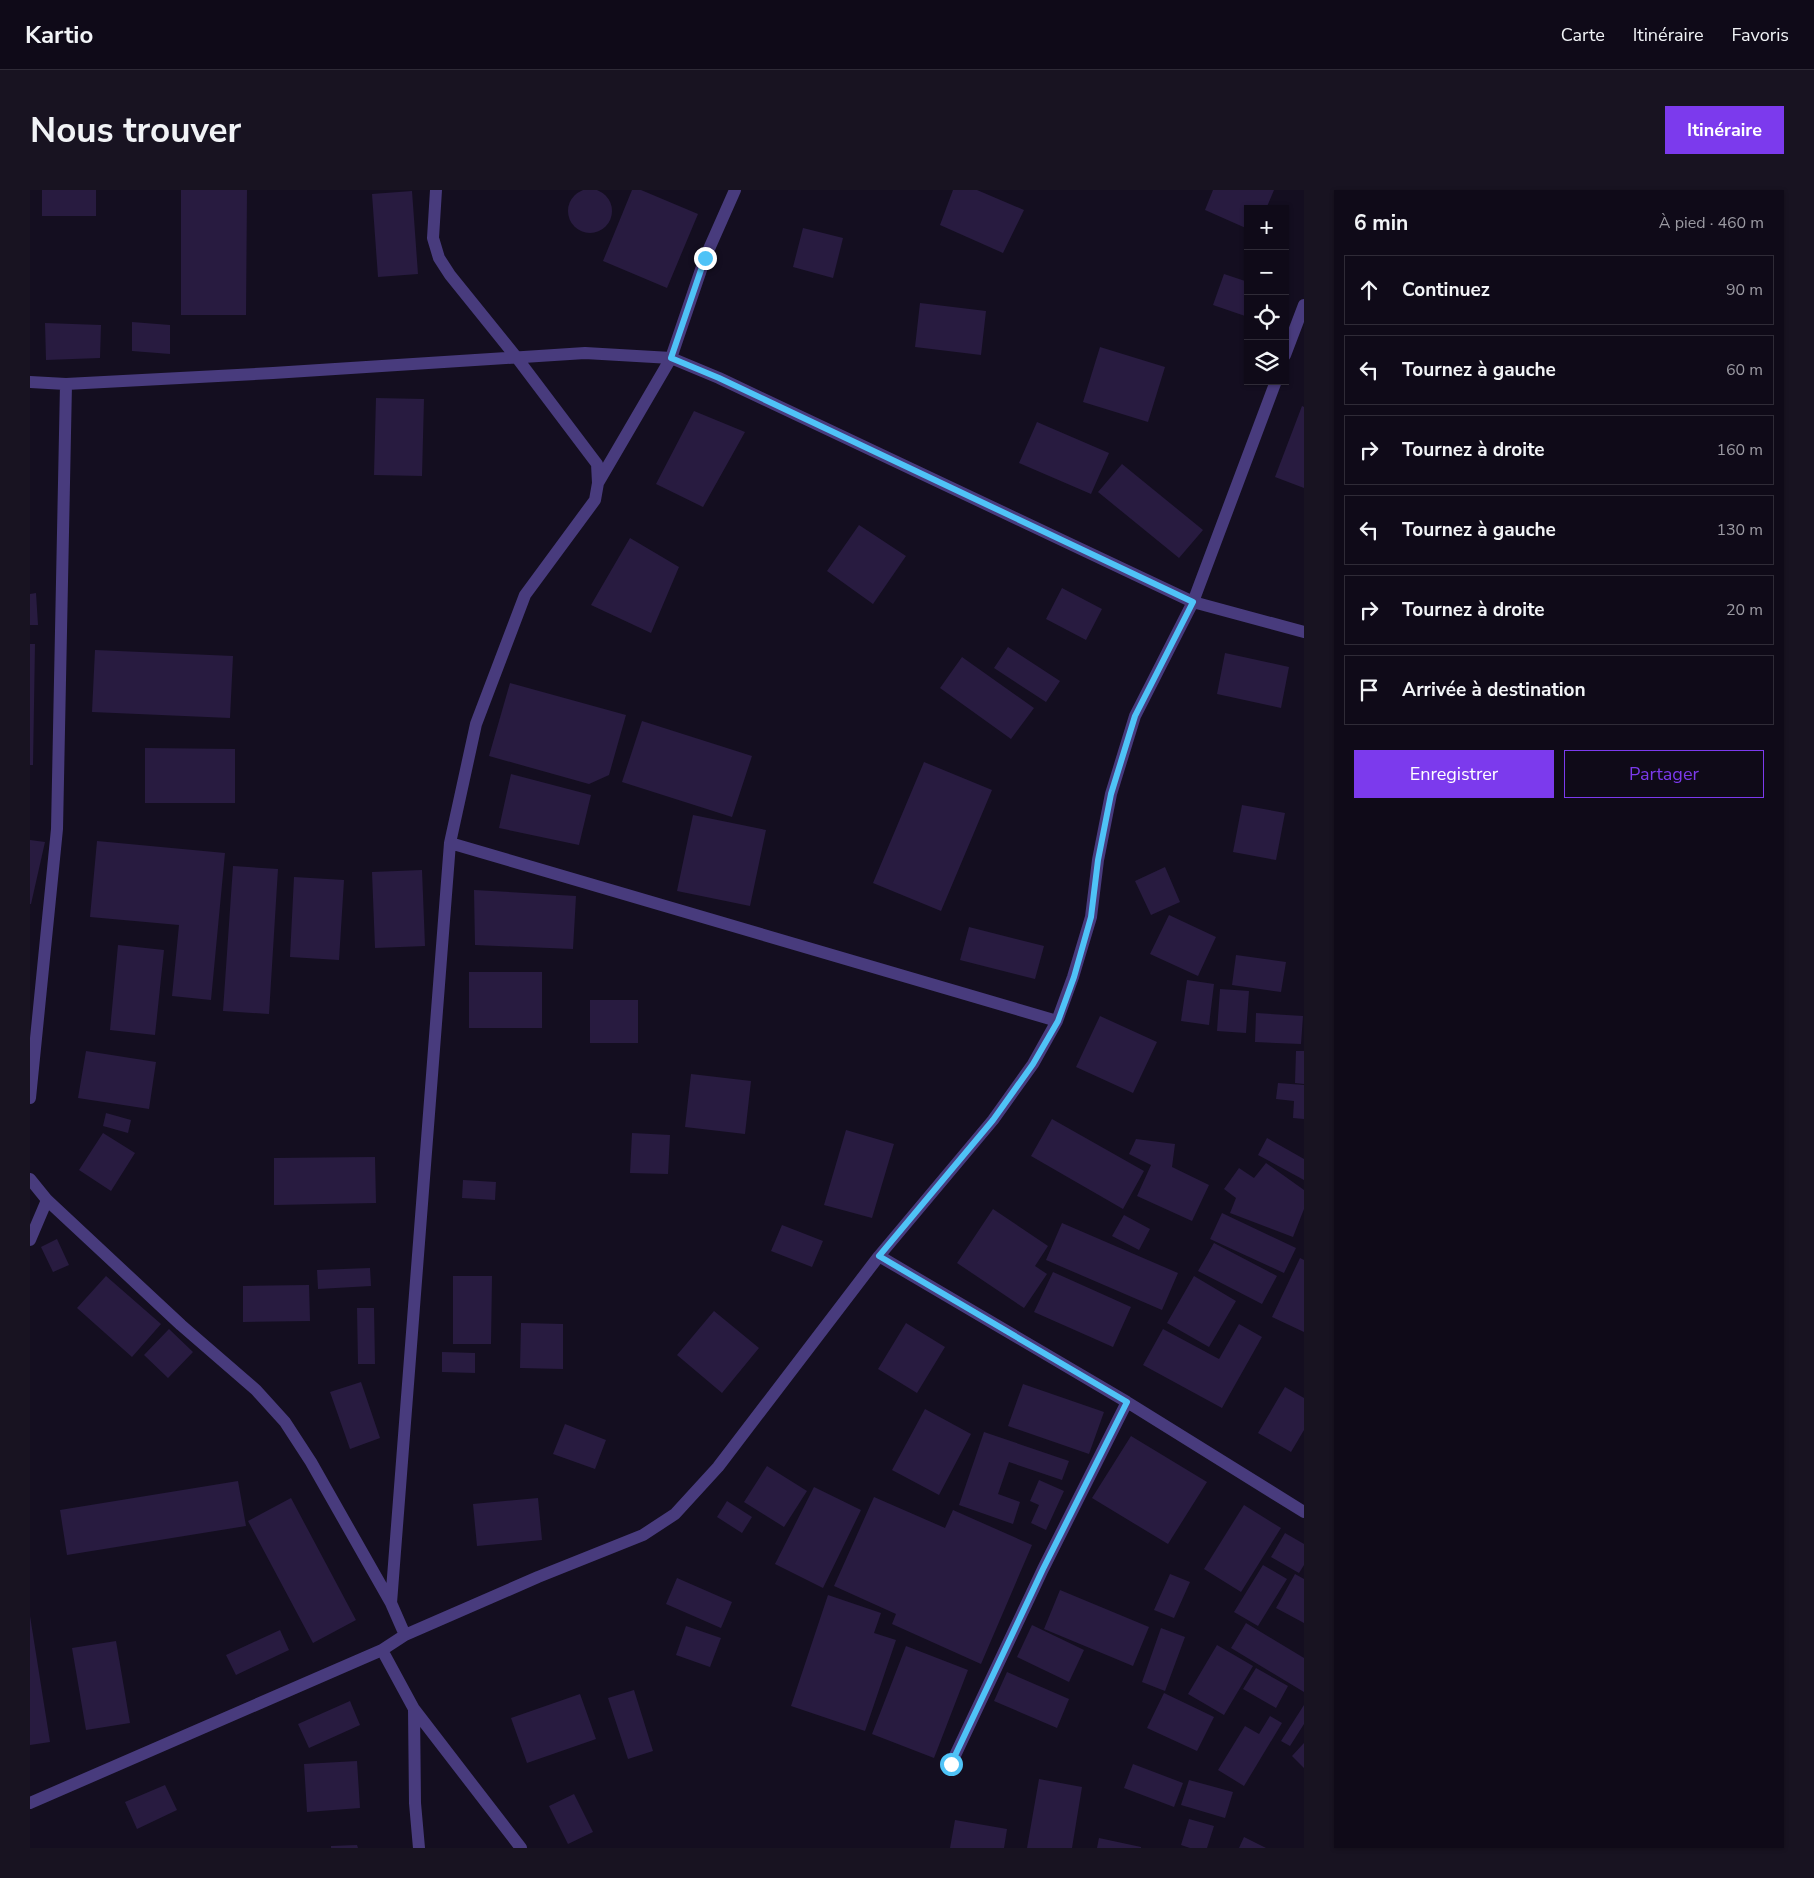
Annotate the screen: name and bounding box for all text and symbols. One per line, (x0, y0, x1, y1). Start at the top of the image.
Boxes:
text: Kartio (25, 19, 93, 51)
text: Carte (1561, 23, 1605, 47)
text: Itinéraire (1633, 23, 1704, 47)
text: Favoris (1732, 23, 1789, 47)
button: Itinéraire (1665, 106, 1784, 154)
text: Nous trouver (30, 107, 241, 154)
map controls (1244, 205, 1289, 385)
button: + (1244, 205, 1289, 250)
text: 6 min (1354, 209, 1408, 237)
text: À pied · 460 m (1659, 212, 1764, 234)
route end (694, 247, 717, 270)
button: − (1244, 250, 1289, 295)
icon: ahead (1355, 276, 1383, 304)
text: Continuez (1402, 277, 1490, 303)
text: 90 m (1726, 279, 1763, 301)
button: locate (1244, 295, 1289, 340)
button: layers (1244, 340, 1289, 385)
icon: left (1355, 356, 1383, 384)
text: Tournez à gauche (1402, 357, 1556, 383)
text: 60 m (1726, 359, 1763, 381)
icon: right (1355, 436, 1383, 464)
text: Tournez à droite (1402, 437, 1545, 463)
text: 160 m (1716, 439, 1763, 461)
icon: left (1355, 516, 1383, 544)
text: Tournez à gauche (1402, 517, 1556, 543)
text: 130 m (1716, 519, 1763, 541)
icon: right (1355, 596, 1383, 624)
text: Tournez à droite (1402, 597, 1545, 623)
text: 20 m (1726, 599, 1763, 621)
icon: arrive (1355, 676, 1383, 704)
text: Arrivée à destination (1402, 677, 1586, 703)
button: Enregistrer (1354, 750, 1554, 798)
button: Partager (1564, 750, 1764, 798)
route start (940, 1753, 963, 1776)

